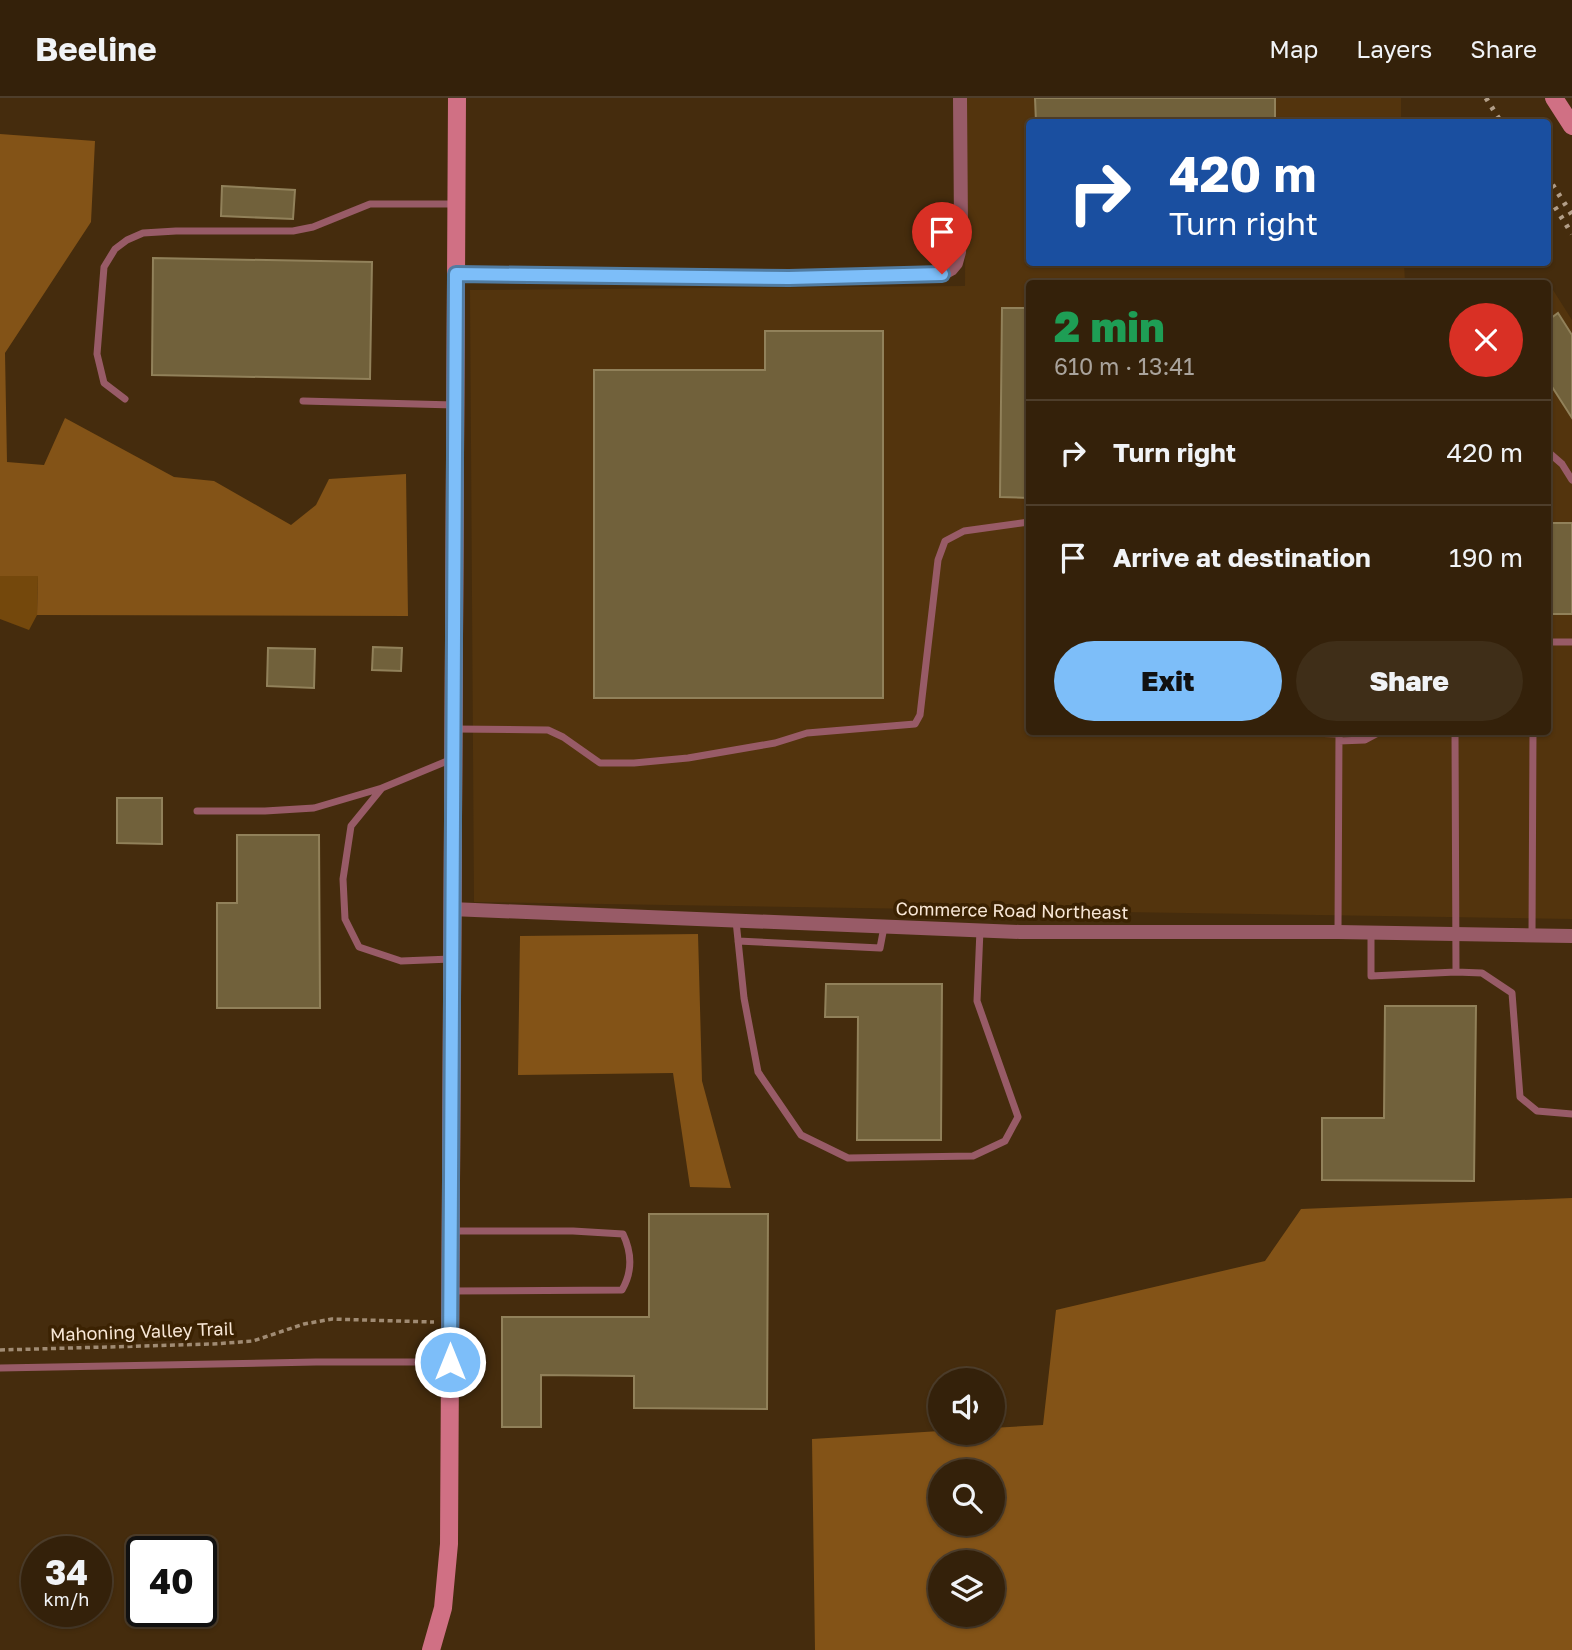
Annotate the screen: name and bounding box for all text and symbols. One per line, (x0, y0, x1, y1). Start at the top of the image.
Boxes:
text: Beeline (35, 29, 157, 68)
text: Map (1269, 34, 1318, 63)
text: Layers (1356, 34, 1432, 63)
text: Share (1470, 34, 1537, 63)
text: 420 m (1169, 144, 1317, 203)
icon: right (1054, 147, 1145, 238)
pin (912, 202, 972, 274)
text: Turn right (1169, 204, 1318, 242)
icon: arrive (923, 213, 961, 251)
text: 2 min (1054, 301, 1165, 351)
button: close (1449, 303, 1523, 377)
text: 610 m · 13:41 (1054, 352, 1195, 380)
icon: right (1054, 434, 1092, 472)
text: Turn right (1113, 437, 1236, 468)
text: 420 m (1446, 437, 1523, 468)
icon: arrive (1054, 539, 1092, 577)
text: Arrive at destination (1113, 542, 1371, 573)
text: 190 m (1449, 542, 1523, 573)
button: Exit (1054, 641, 1282, 721)
button: Share (1296, 641, 1523, 721)
street label: Commerce Road Northeast (895, 897, 1129, 923)
street label: Mahoning Valley Trail (50, 1317, 235, 1345)
position arrow (413, 1325, 487, 1399)
map controls (928, 1368, 1005, 1627)
button: sound (928, 1368, 1005, 1445)
button: search (928, 1459, 1005, 1536)
speed limit sign: 40 (126, 1536, 217, 1627)
button: layers (928, 1550, 1005, 1627)
text: 34 (45, 1551, 88, 1593)
text: km/h (44, 1588, 89, 1610)

